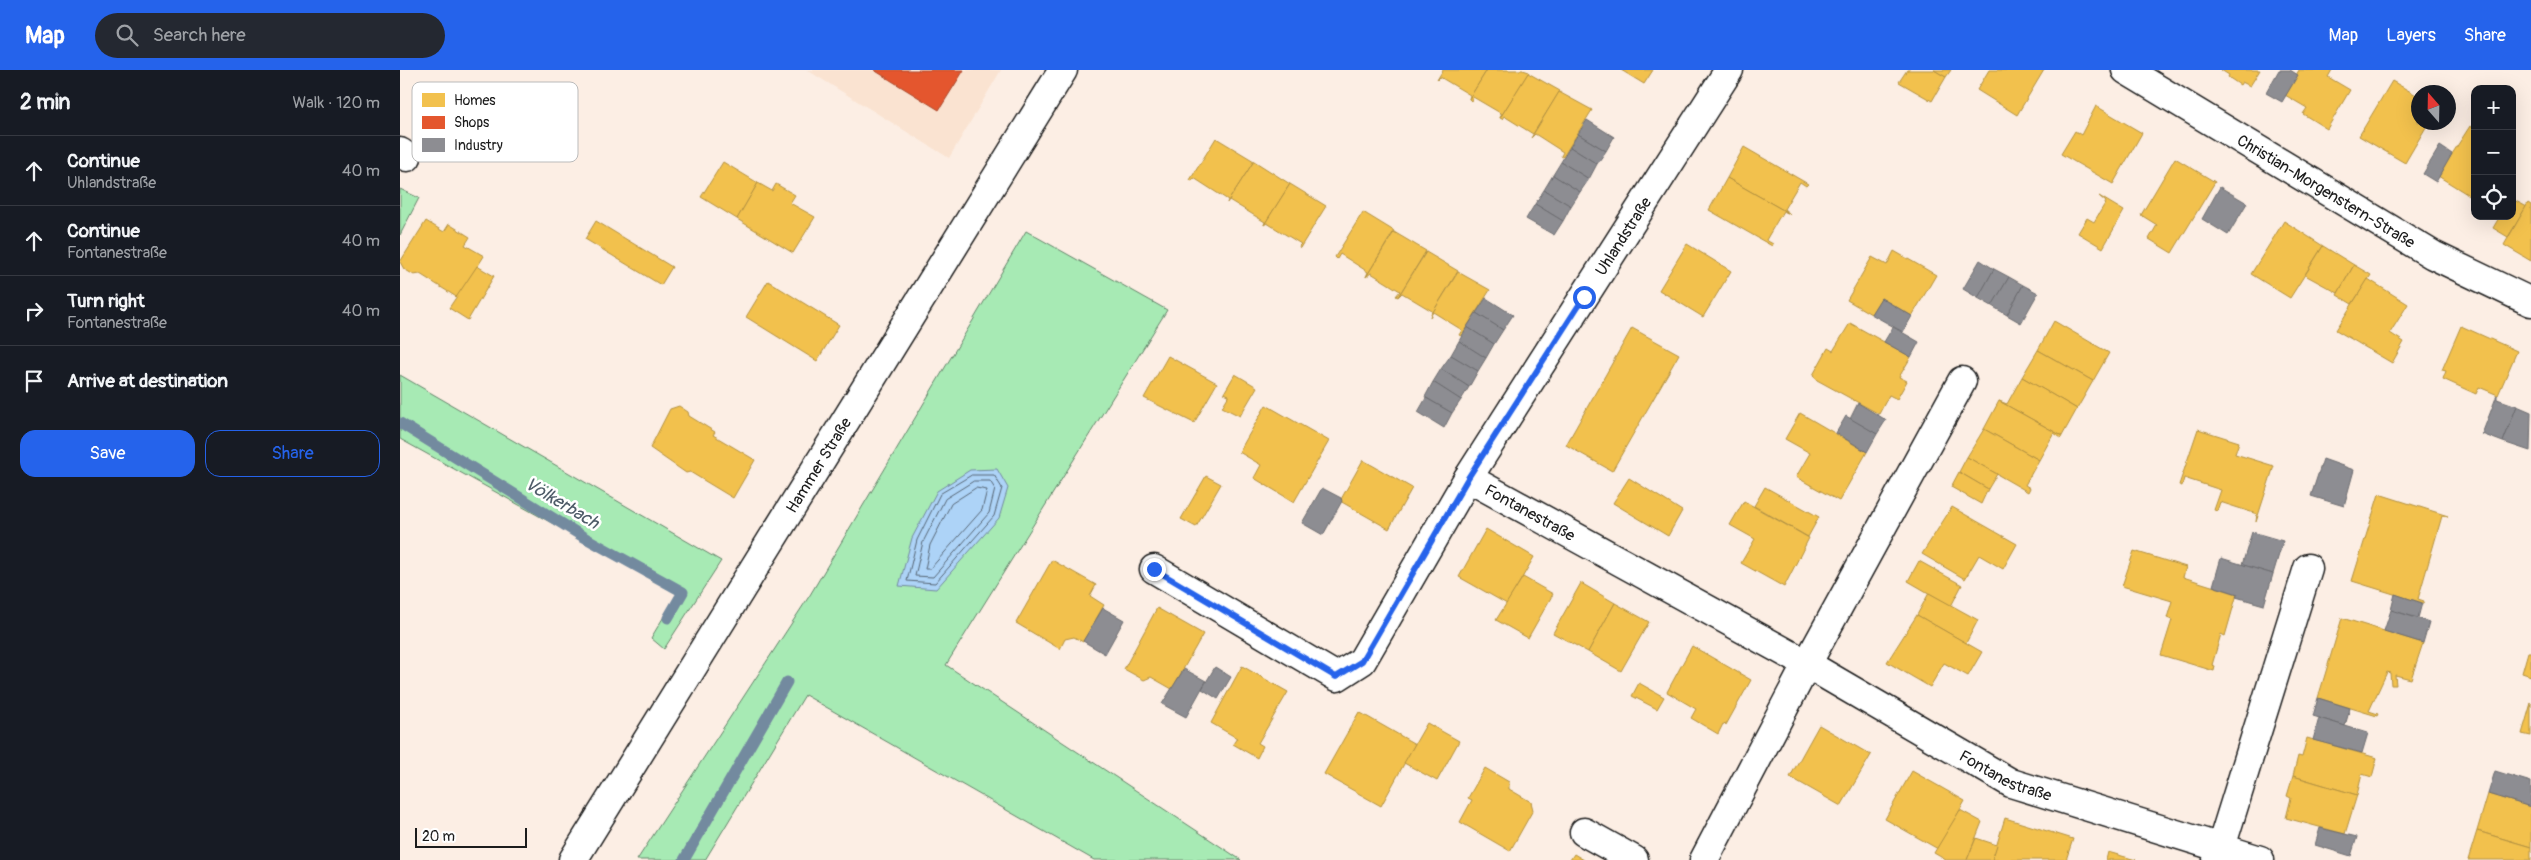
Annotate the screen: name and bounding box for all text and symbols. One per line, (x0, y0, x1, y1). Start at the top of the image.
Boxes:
search box (95, 13, 445, 58)
text: Map (25, 21, 65, 50)
icon: search (113, 21, 141, 49)
text: Search here (153, 23, 246, 47)
text: Map (2329, 24, 2358, 47)
text: Layers (2386, 24, 2436, 47)
text: Share (2464, 24, 2506, 47)
legend (412, 82, 578, 162)
north arrow (2411, 85, 2456, 130)
map controls (2471, 85, 2516, 220)
button: + (2471, 85, 2516, 130)
text: 2 min (20, 89, 70, 116)
text: Homes (454, 92, 496, 109)
text: Walk · 120 m (292, 93, 380, 113)
text: Shops (454, 114, 490, 131)
street label: Christian-Morgenstern-Straße (2233, 130, 2419, 253)
button: − (2471, 130, 2516, 175)
text: Industry (454, 137, 503, 154)
text: Continue (67, 149, 140, 173)
icon: ahead (20, 157, 48, 185)
text: 40 m (342, 161, 380, 181)
text: Uhlandstraße (67, 173, 156, 193)
button: locate (2471, 175, 2516, 220)
street label: Uhlandstraße (1591, 193, 1656, 279)
text: Continue (67, 219, 140, 243)
icon: ahead (20, 227, 48, 255)
text: 40 m (342, 231, 380, 251)
text: Fontanestraße (67, 243, 167, 263)
route start (1573, 286, 1596, 309)
text: Turn right (67, 289, 145, 313)
icon: right (20, 297, 48, 325)
text: 40 m (342, 301, 380, 321)
text: Fontanestraße (67, 313, 167, 333)
icon: arrive (20, 367, 48, 395)
text: Arrive at destination (67, 369, 228, 393)
street label: Hammer Straße (782, 414, 856, 517)
button: Save (20, 430, 195, 477)
button: Share (205, 430, 380, 477)
water label: Völkerbach (520, 472, 604, 535)
street label: Fontanestraße (1481, 480, 1578, 546)
route end (1143, 558, 1166, 581)
street label: Fontanestraße (1956, 746, 2054, 806)
scale bar (415, 825, 528, 848)
text: 20 m (422, 828, 455, 845)

